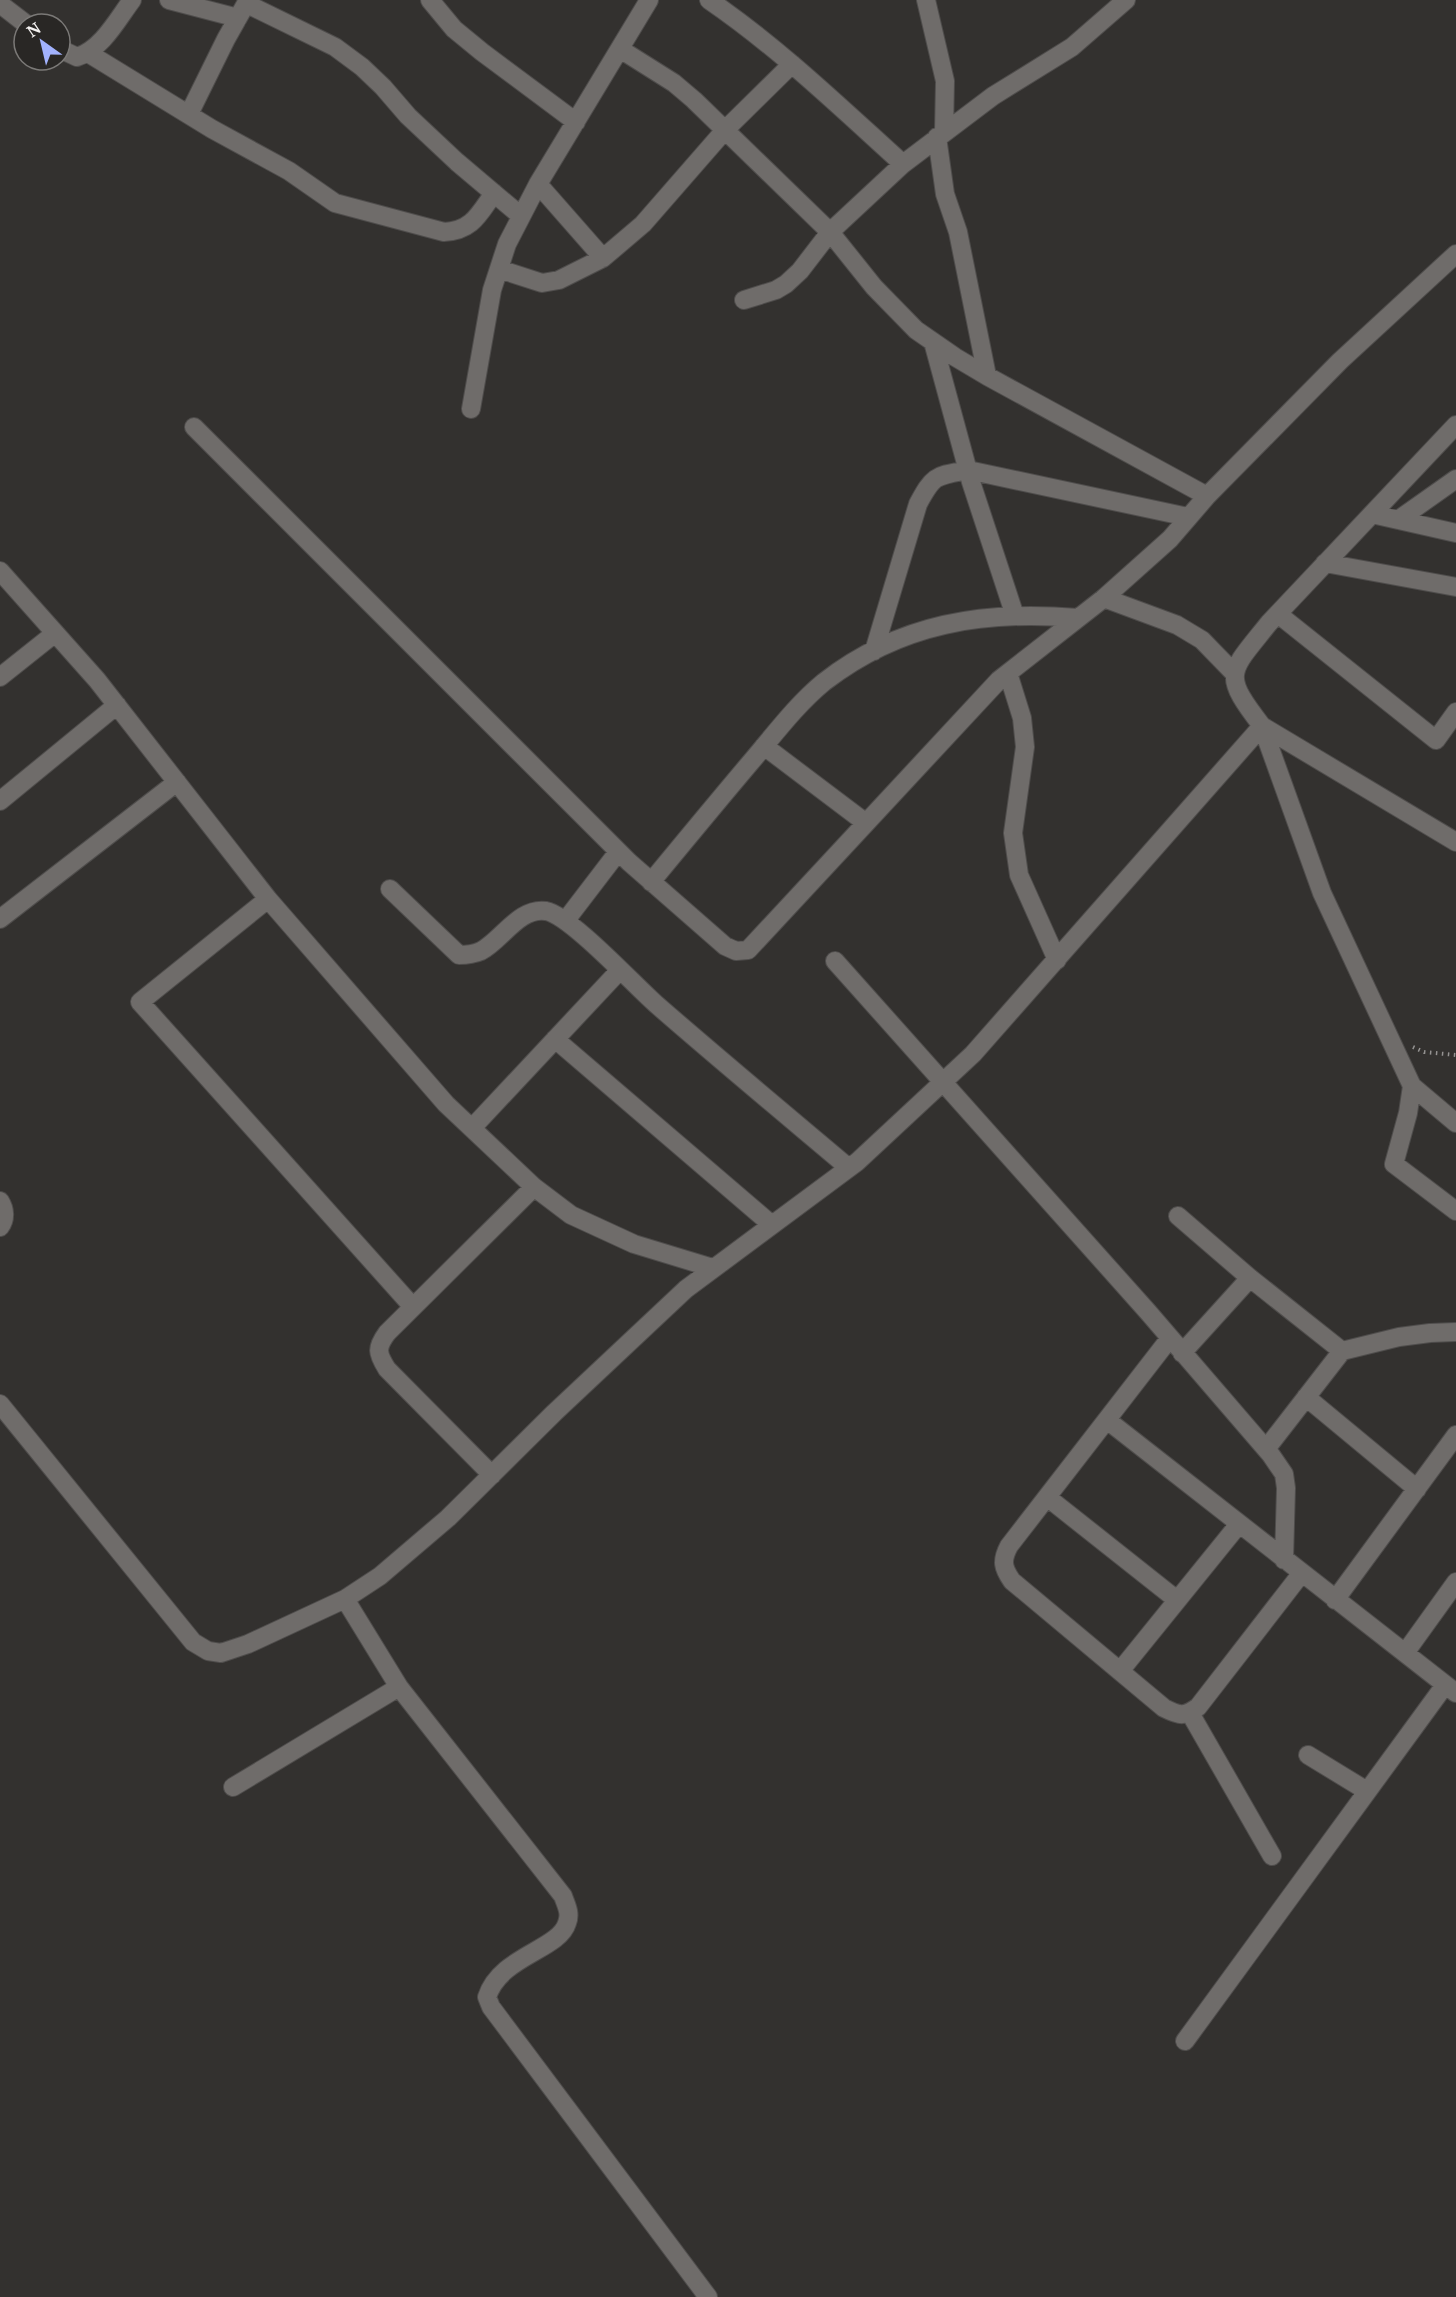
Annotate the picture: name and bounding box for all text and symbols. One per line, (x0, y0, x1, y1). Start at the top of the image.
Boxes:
north arrow (12, 12, 72, 72)
text: N (22, 17, 45, 42)

